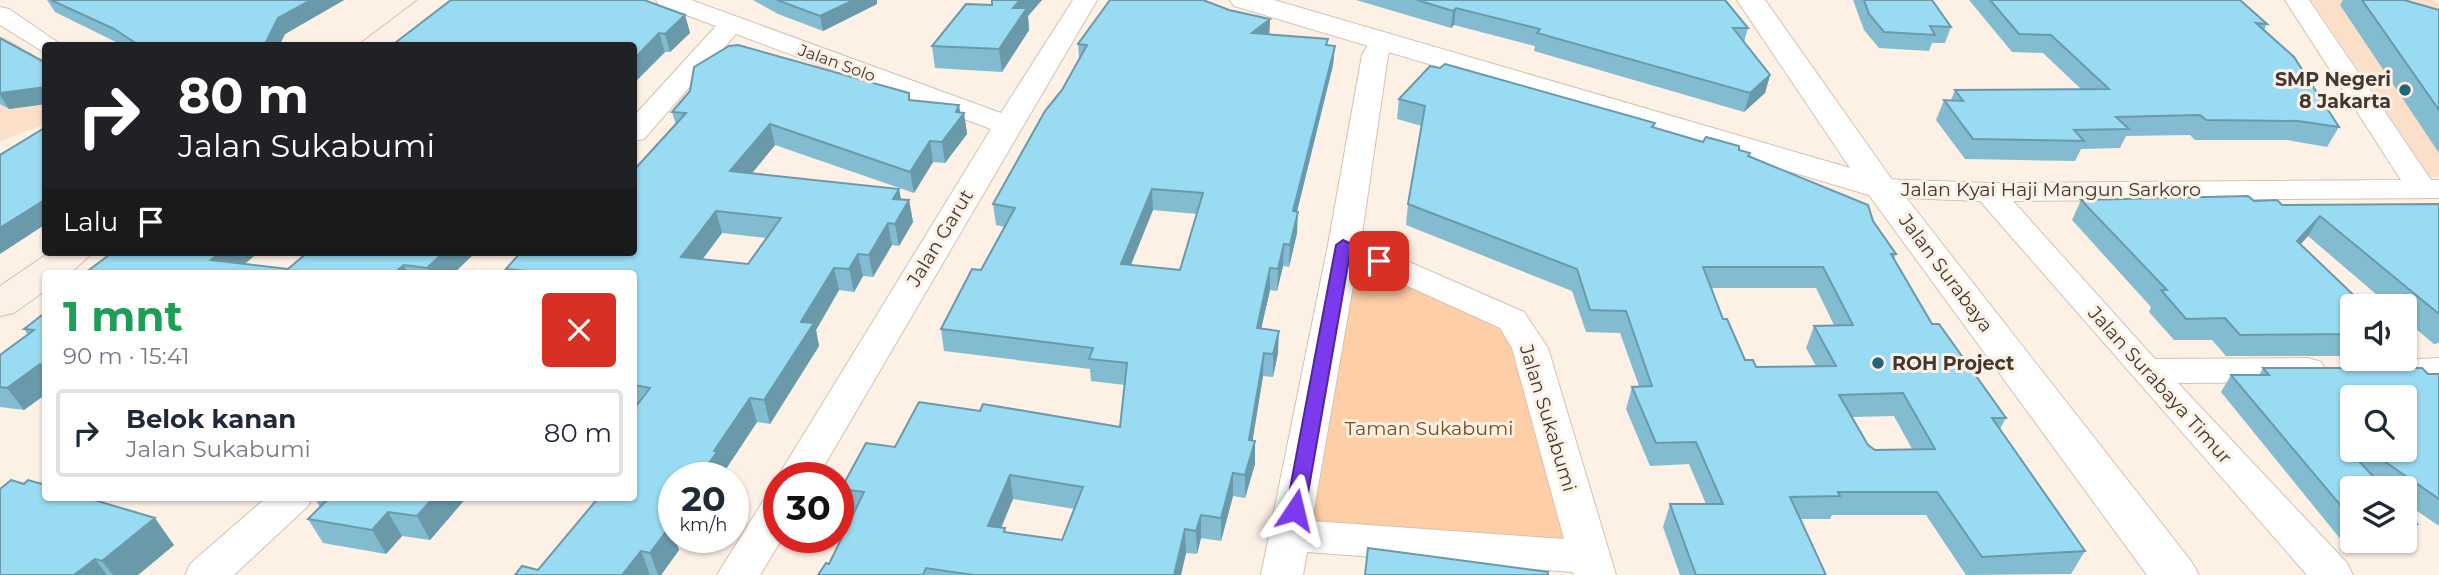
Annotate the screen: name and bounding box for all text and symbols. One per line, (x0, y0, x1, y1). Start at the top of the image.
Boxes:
street label: Jalan Solo (795, 40, 878, 86)
text: 80 m (178, 66, 309, 125)
place label: SMP Negeri 8 Jakarta (2275, 68, 2391, 113)
icon: right (63, 70, 154, 161)
marker: SMP Negeri 8 Jakarta (2397, 82, 2413, 98)
text: Jalan Sukabumi (178, 126, 435, 165)
street label: Jalan Kyai Haji Mangun Sarkoro (1900, 178, 2201, 201)
street label: Jalan Garut (902, 185, 978, 291)
icon: arrive (132, 203, 170, 241)
text: Lalu (63, 206, 118, 238)
street label: Jalan Surabaya (1893, 209, 1998, 337)
pin (1349, 231, 1409, 291)
icon: arrive (1360, 242, 1398, 280)
text: 1 mnt (63, 290, 183, 342)
button: close (542, 293, 616, 367)
map controls (2340, 294, 2417, 553)
button: sound (2340, 294, 2417, 371)
street label: Jalan Surabaya Timur (2083, 301, 2237, 468)
street label: Jalan Sukabumi (1514, 341, 1581, 494)
text: 90 m · 15:41 (63, 342, 190, 370)
place label: ROH Project (1892, 352, 2014, 375)
marker: ROH Project (1870, 355, 1886, 371)
button: search (2340, 385, 2417, 462)
text: Belok kanan (126, 403, 296, 435)
icon: right (67, 414, 105, 452)
text: 80 m (544, 417, 612, 449)
park label: Taman Sukabumi (1345, 417, 1513, 440)
text: Jalan Sukabumi (126, 435, 311, 463)
speed limit sign: 30 (763, 462, 854, 553)
position arrow (1258, 473, 1332, 547)
button: layers (2340, 476, 2417, 553)
text: 20 (681, 477, 726, 520)
text: km/h (679, 514, 728, 536)

